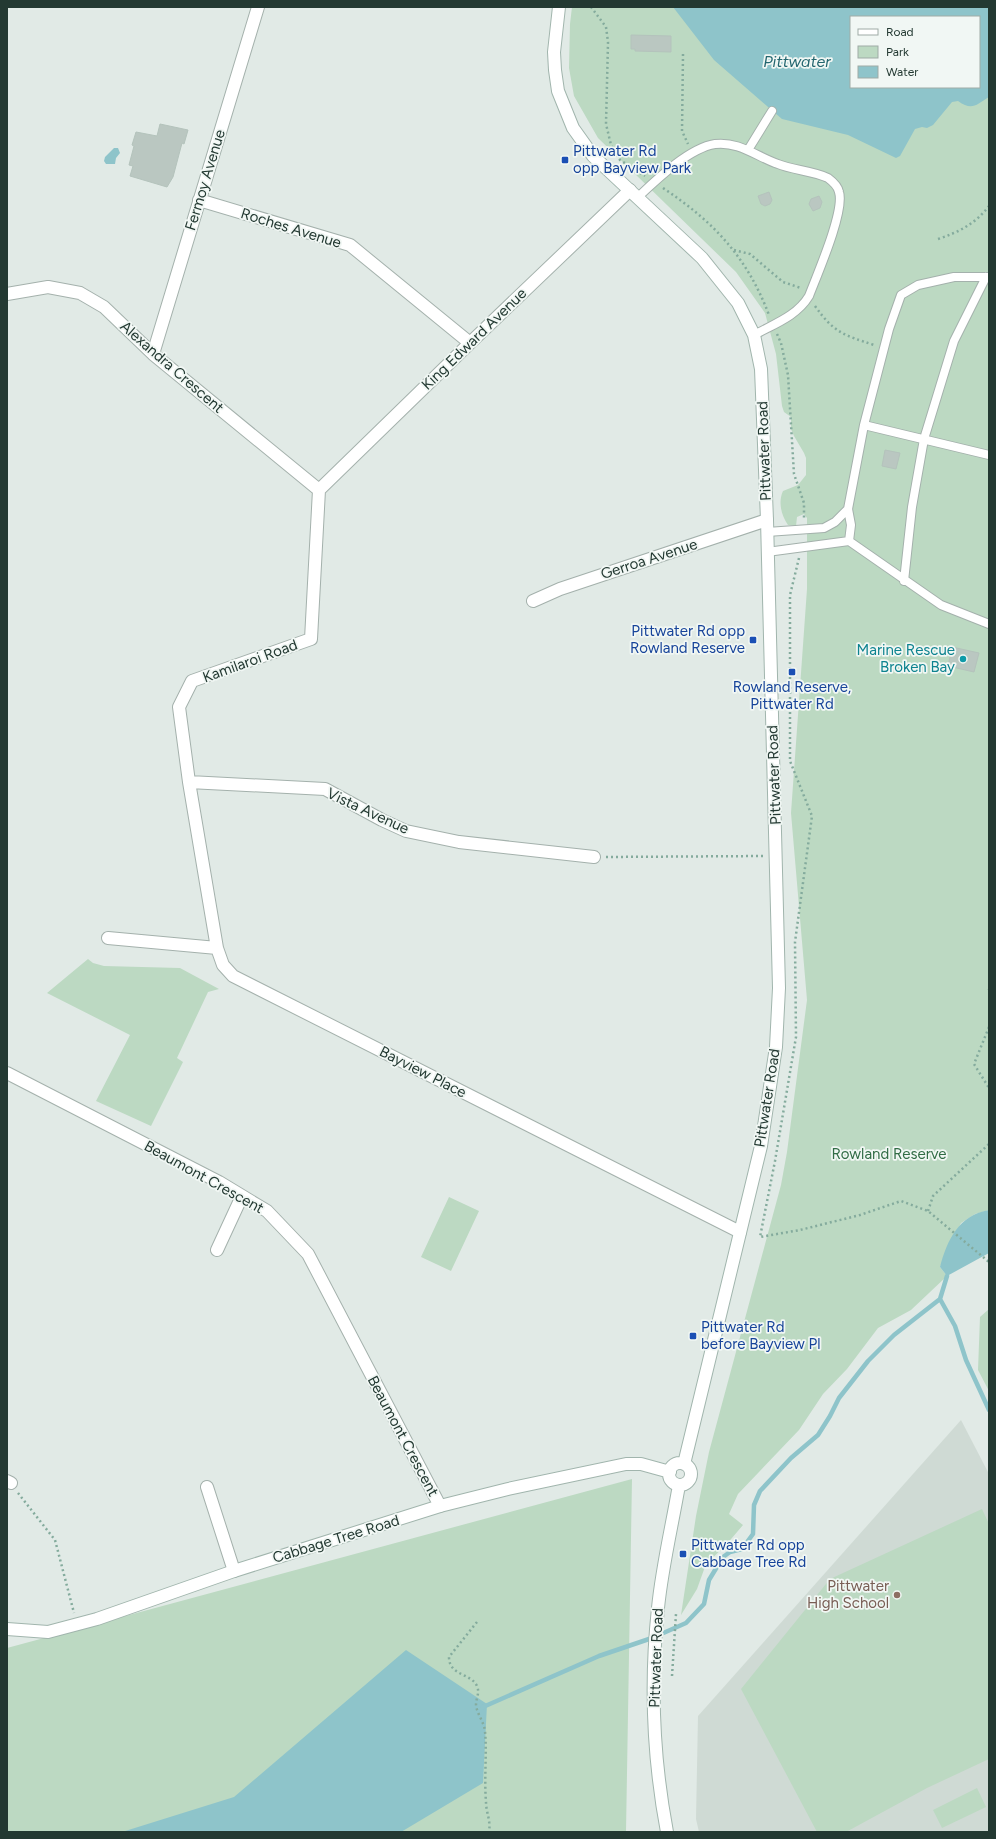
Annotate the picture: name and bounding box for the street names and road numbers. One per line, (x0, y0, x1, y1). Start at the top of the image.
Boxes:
street label: Fermoy Avenue (181, 127, 229, 233)
street label: Roches Avenue (239, 204, 343, 252)
street label: King Edward Avenue (418, 284, 530, 394)
street label: Alexandra Crescent (117, 317, 228, 417)
street label: Pittwater Road (753, 401, 775, 501)
street label: Gerroa Avenue (598, 535, 700, 583)
street label: Kamilaroi Road (200, 636, 300, 686)
street label: Pittwater Road (763, 725, 785, 825)
street label: Vista Avenue (324, 784, 412, 838)
street label: Bayview Place (376, 1042, 470, 1102)
street label: Pittwater Road (750, 1047, 784, 1149)
street label: Beaumont Crescent (141, 1137, 267, 1218)
street label: Beaumont Crescent (364, 1373, 443, 1500)
street label: Cabbage Tree Road (270, 1511, 402, 1567)
street label: Pittwater Road (645, 1608, 667, 1708)

